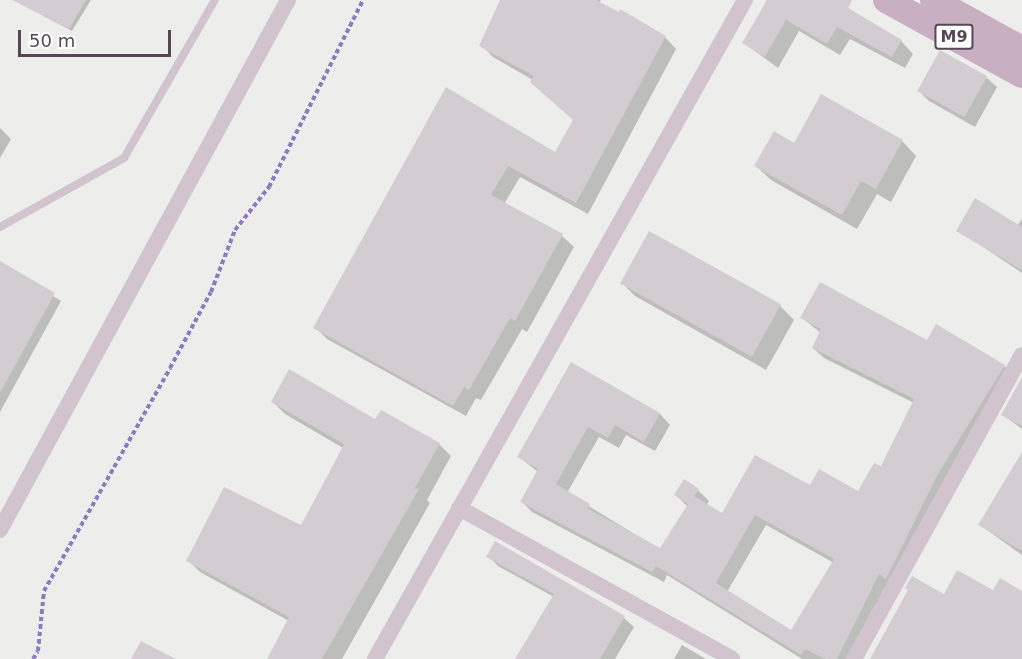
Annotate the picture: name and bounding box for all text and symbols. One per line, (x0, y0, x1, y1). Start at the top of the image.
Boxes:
scale bar (21, 18, 174, 56)
road number: M9 (933, 24, 975, 50)
text: 50 m (29, 30, 75, 51)

